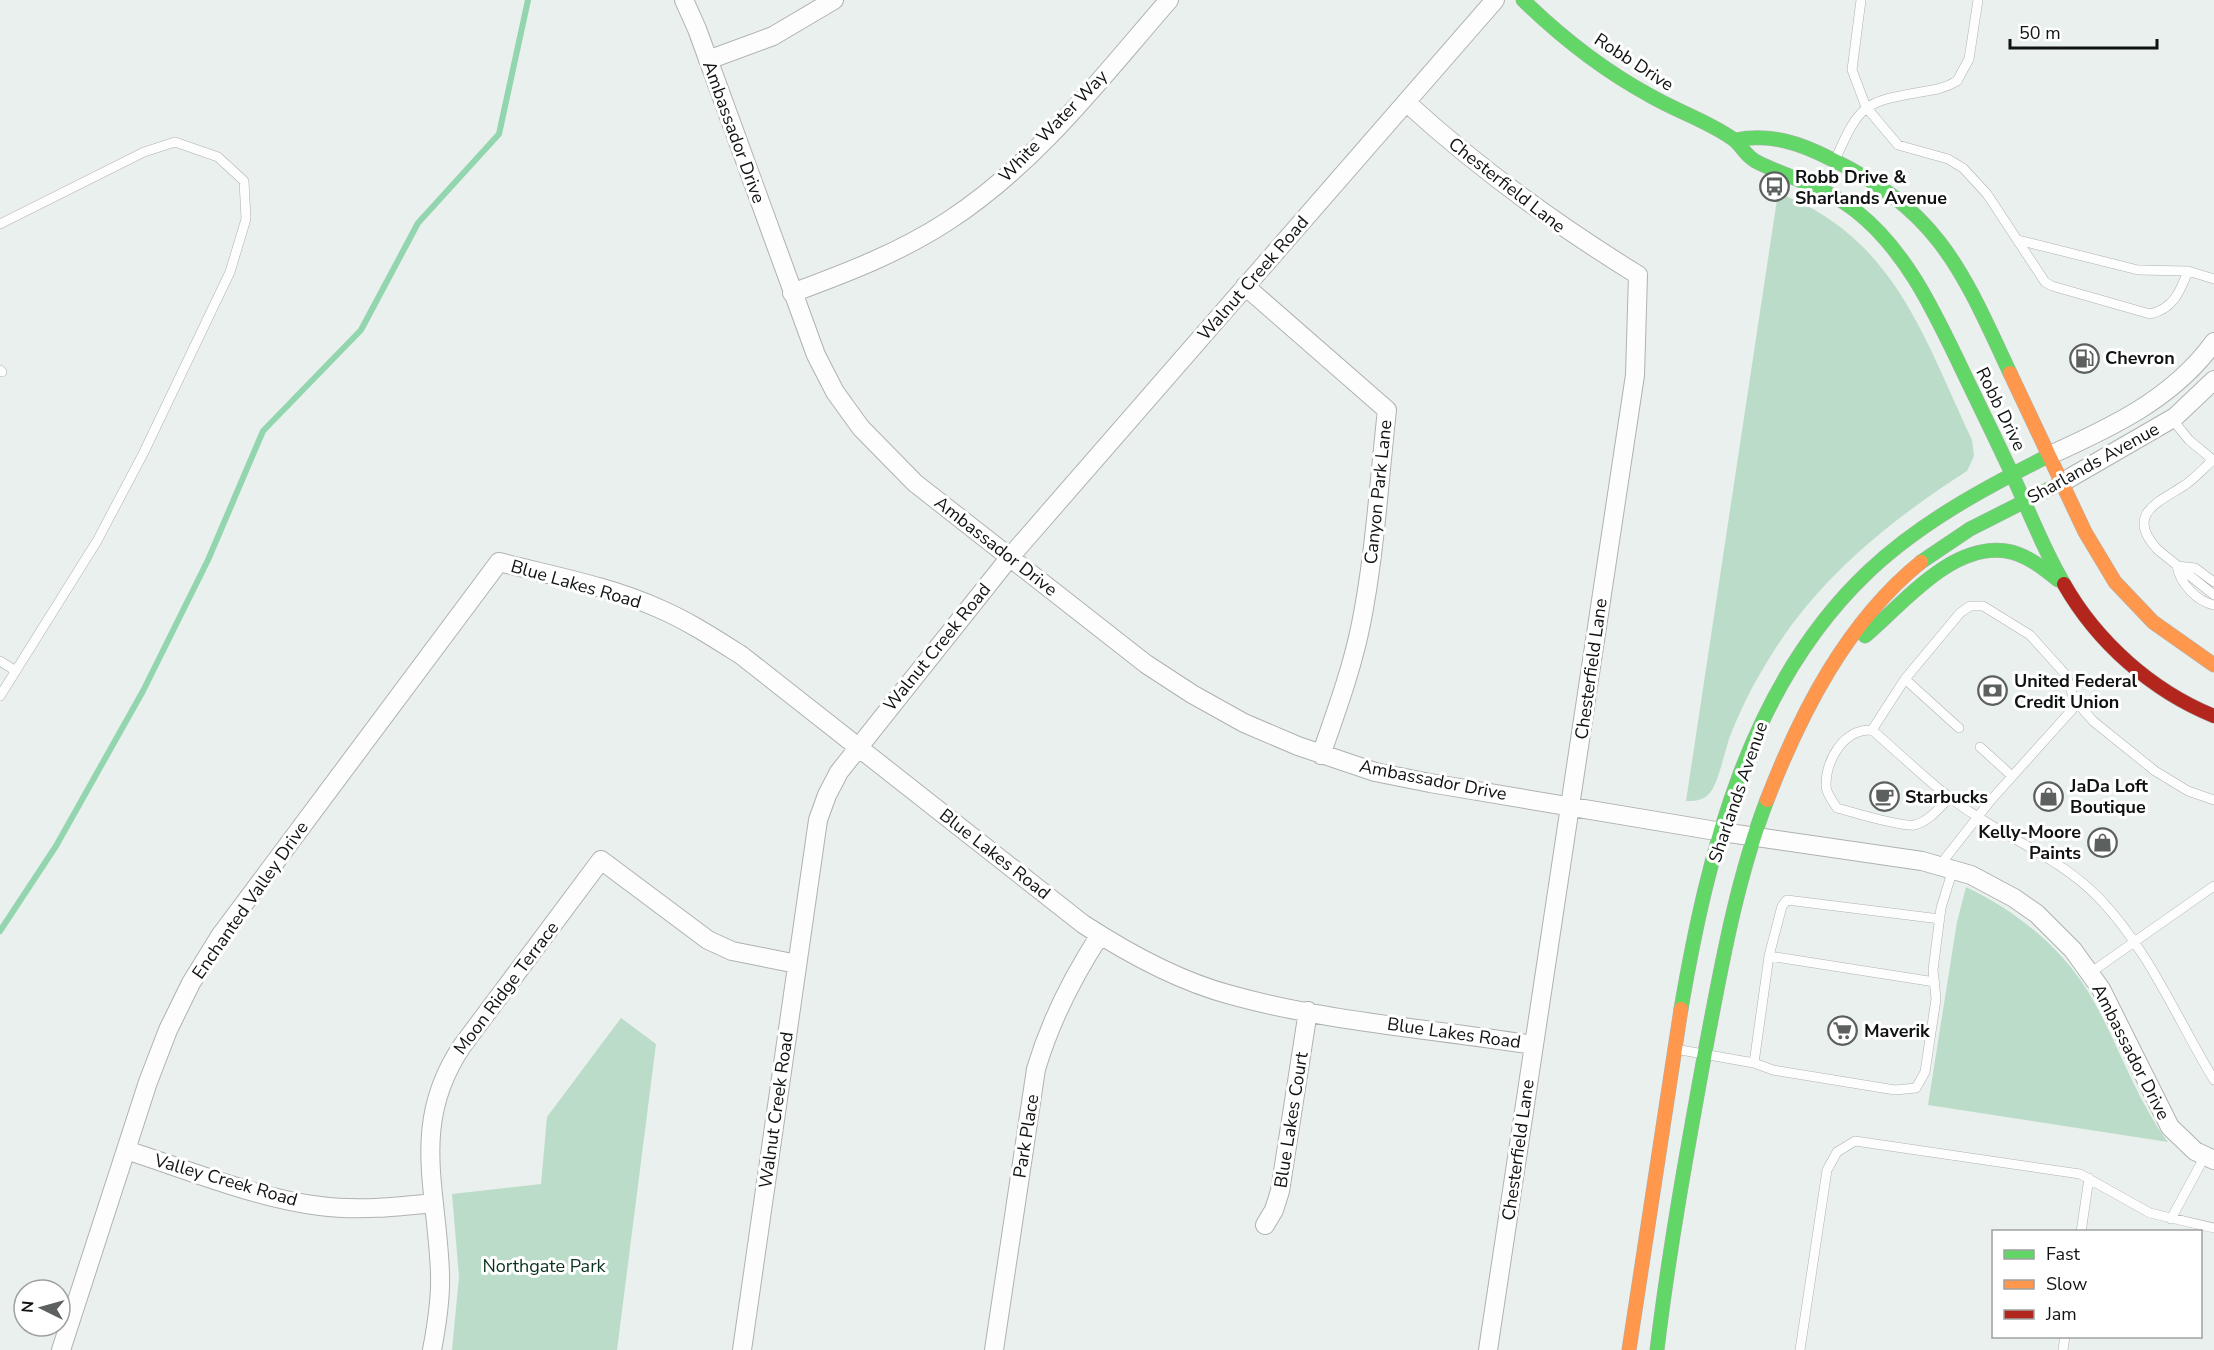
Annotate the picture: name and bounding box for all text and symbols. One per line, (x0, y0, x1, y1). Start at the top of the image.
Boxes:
scale bar (2010, 12, 2157, 50)
text: 50 m (2019, 21, 2061, 45)
street label: Robb Drive (1590, 27, 1678, 97)
street label: Ambassador Drive (697, 58, 771, 206)
street label: White Water Way (993, 64, 1113, 187)
street label: Chesterfield Lane (1444, 132, 1570, 238)
place label: Robb Drive & Sharlands Avenue (1795, 165, 1947, 210)
bus stop icon: Robb Drive & Sharlands Avenue (1758, 171, 1790, 203)
street label: Walnut Creek Road (1192, 211, 1314, 345)
fuel station icon: Chevron (2068, 342, 2100, 374)
place label: Chevron (2105, 346, 2175, 370)
street label: Robb Drive (1970, 363, 2032, 455)
street label: Sharlands Avenue (2023, 417, 2163, 509)
street label: Canyon Park Lane (1358, 419, 1398, 565)
street label: Ambassador Drive (930, 490, 1062, 602)
street label: Blue Lakes Road (508, 554, 644, 614)
street label: Walnut Creek Road (878, 578, 996, 716)
street label: Chesterfield Lane (1569, 597, 1613, 741)
place label: United Federal Credit Union (2014, 669, 2138, 714)
bank icon: United Federal Credit Union (1977, 675, 2009, 707)
street label: Sharlands Avenue (1703, 718, 1773, 866)
street label: Ambassador Drive (1357, 754, 1509, 806)
place label: JaDa Loft Boutique (2069, 774, 2148, 819)
shop icon: JaDa Loft Boutique (2033, 780, 2065, 812)
cafe icon: Starbucks (1868, 781, 1900, 813)
place label: Starbucks (1905, 785, 1988, 809)
street label: Blue Lakes Road (935, 803, 1055, 905)
street label: Enchanted Valley Drive (186, 816, 314, 984)
place label: Kelly-Moore Paints (1978, 820, 2081, 865)
shop icon: Kelly-Moore Paints (2086, 826, 2118, 858)
street label: Moon Ridge Terrace (448, 917, 564, 1059)
street label: Ambassador Drive (2086, 980, 2176, 1124)
street label: Blue Lakes Road (1386, 1012, 1522, 1054)
supermarket icon: Maverik (1827, 1015, 1859, 1047)
place label: Maverik (1864, 1019, 1930, 1043)
street label: Walnut Creek Road (753, 1030, 799, 1190)
street label: Blue Lakes Court (1268, 1050, 1314, 1190)
street label: Chesterfield Lane (1496, 1078, 1540, 1222)
street label: Park Place (1008, 1092, 1044, 1180)
street label: Valley Creek Road (151, 1148, 300, 1212)
legend (1992, 1230, 2202, 1338)
text: Fast (2046, 1242, 2081, 1266)
park label: Northgate Park (482, 1254, 607, 1278)
text: Slow (2046, 1272, 2087, 1296)
north arrow (12, 1278, 72, 1338)
text: N (17, 1300, 40, 1314)
text: Jam (2045, 1302, 2077, 1326)

